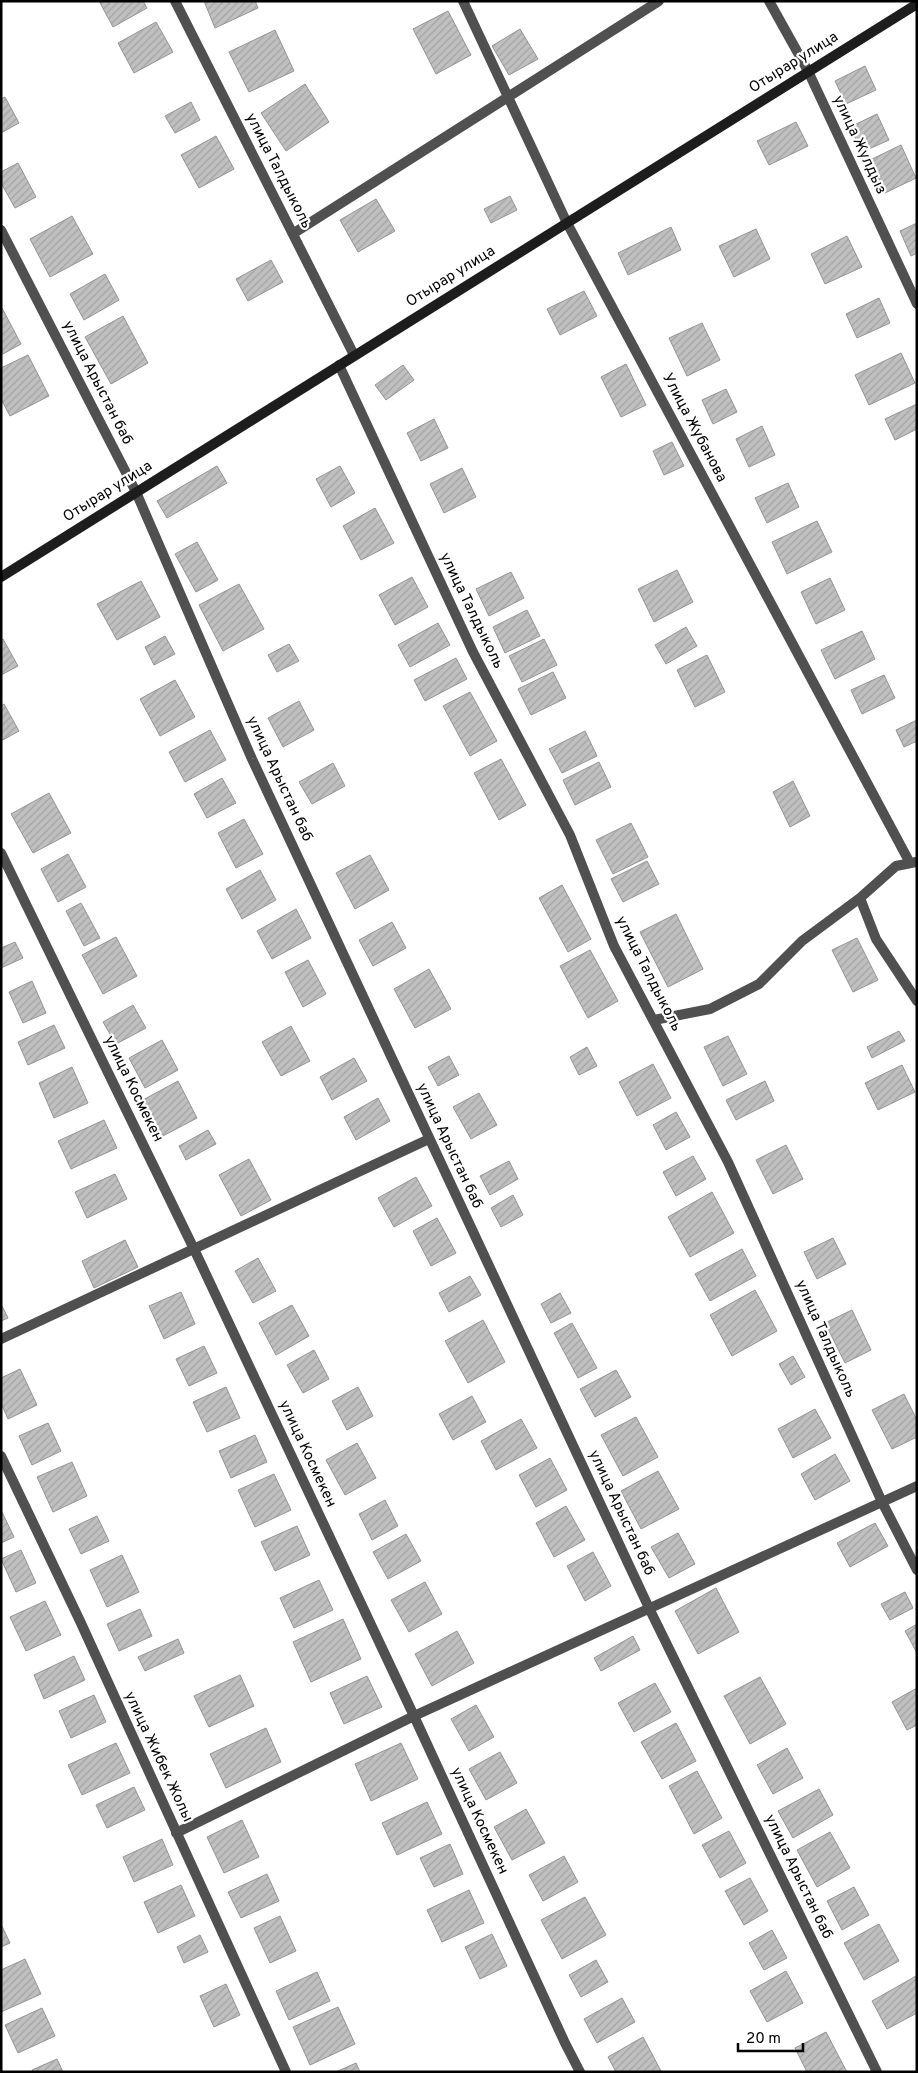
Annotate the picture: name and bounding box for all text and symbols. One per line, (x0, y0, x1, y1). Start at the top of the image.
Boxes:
street label: Отырар улица (746, 28, 842, 98)
street label: улица Жулдыз (828, 92, 890, 198)
street label: улица Талдыколь (241, 110, 315, 232)
street label: Отырар улица (403, 242, 499, 312)
street label: улица Арыстан баб (58, 318, 136, 448)
street label: Улица Жубанова (657, 370, 731, 486)
street label: Отырар улица (60, 457, 156, 527)
street label: улица Талдыколь (435, 550, 507, 672)
street label: улица Арыстан баб (242, 713, 316, 845)
street label: улица Талдыколь (611, 913, 685, 1035)
street label: улица Космекен (99, 1033, 167, 1145)
street label: улица Арыстан баб (412, 1080, 486, 1212)
street label: улица Талдыколь (790, 1277, 860, 1401)
street label: улица Космекен (274, 1397, 340, 1511)
street label: улица Арыстан баб (584, 1447, 658, 1579)
street label: улица Жибек Жолы (119, 1689, 197, 1825)
street label: улица Космекен (446, 1764, 512, 1878)
street label: улица Арыстан баб (760, 1812, 836, 1942)
scale bar (738, 2020, 803, 2052)
text: 20 m (746, 2030, 781, 2049)

